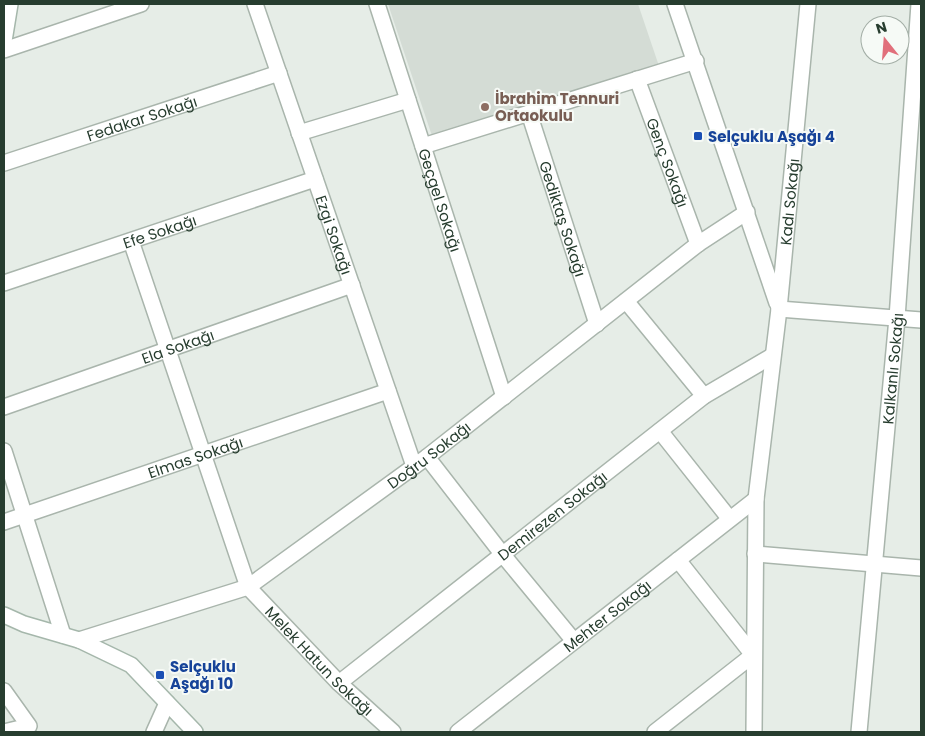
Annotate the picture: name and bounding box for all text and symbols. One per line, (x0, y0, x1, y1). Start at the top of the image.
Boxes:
north arrow (860, 15, 910, 65)
text: N (873, 16, 889, 39)
place label: İbrahim Tennuri Ortaokulu (495, 88, 619, 126)
street label: Fedakar Sokağı (84, 90, 200, 146)
marker: İbrahim Tennuri Ortaokulu (479, 101, 491, 113)
street label: Genç Sokağı (642, 115, 694, 210)
place label: Selçuklu Aşağı 4 (708, 126, 835, 147)
marker: Selçuklu Aşağı 4 (692, 130, 704, 142)
street label: Geçgel Sokağı (414, 146, 467, 254)
street label: Gediktaş Sokağı (535, 158, 591, 279)
street label: Kadı Sokağı (775, 158, 804, 246)
street label: Ezgi Sokağı (311, 192, 358, 277)
street label: Efe Sokağı (120, 209, 199, 253)
street label: Kalkanlı Sokağı (877, 312, 908, 425)
street label: Ela Sokağı (138, 324, 217, 369)
street label: Doğru Sokağı (383, 416, 475, 493)
street label: Elmas Sokağı (145, 431, 245, 483)
street label: Demirezen Sokağı (493, 466, 611, 565)
street label: Mehter Sokağı (559, 575, 655, 657)
street label: Melek Hatun Sokağı (261, 601, 378, 720)
place label: Selçuklu Aşağı 10 (170, 656, 236, 694)
marker: Selçuklu Aşağı 10 (154, 669, 166, 681)

